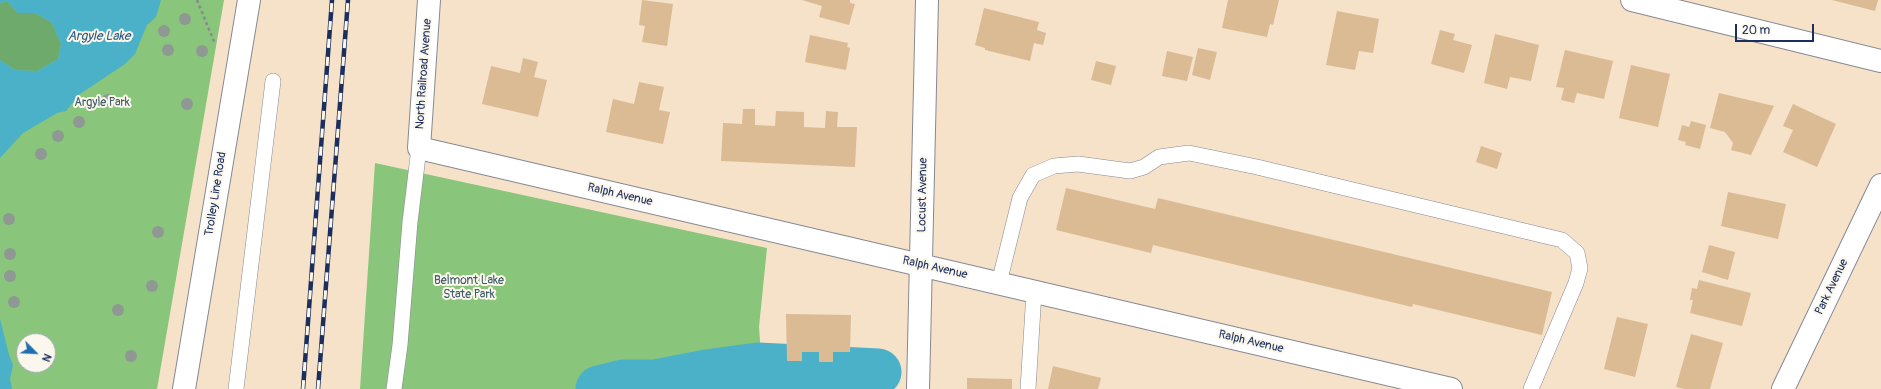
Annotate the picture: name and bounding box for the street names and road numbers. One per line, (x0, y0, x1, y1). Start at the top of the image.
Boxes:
street label: North Railroad Avenue (413, 18, 435, 130)
street label: Trolley Line Road (202, 151, 230, 237)
street label: Locust Avenue (915, 157, 931, 233)
street label: Ralph Avenue (586, 181, 654, 209)
street label: Ralph Avenue (901, 254, 969, 282)
street label: Park Avenue (1812, 257, 1852, 317)
street label: Ralph Avenue (1217, 328, 1285, 356)

